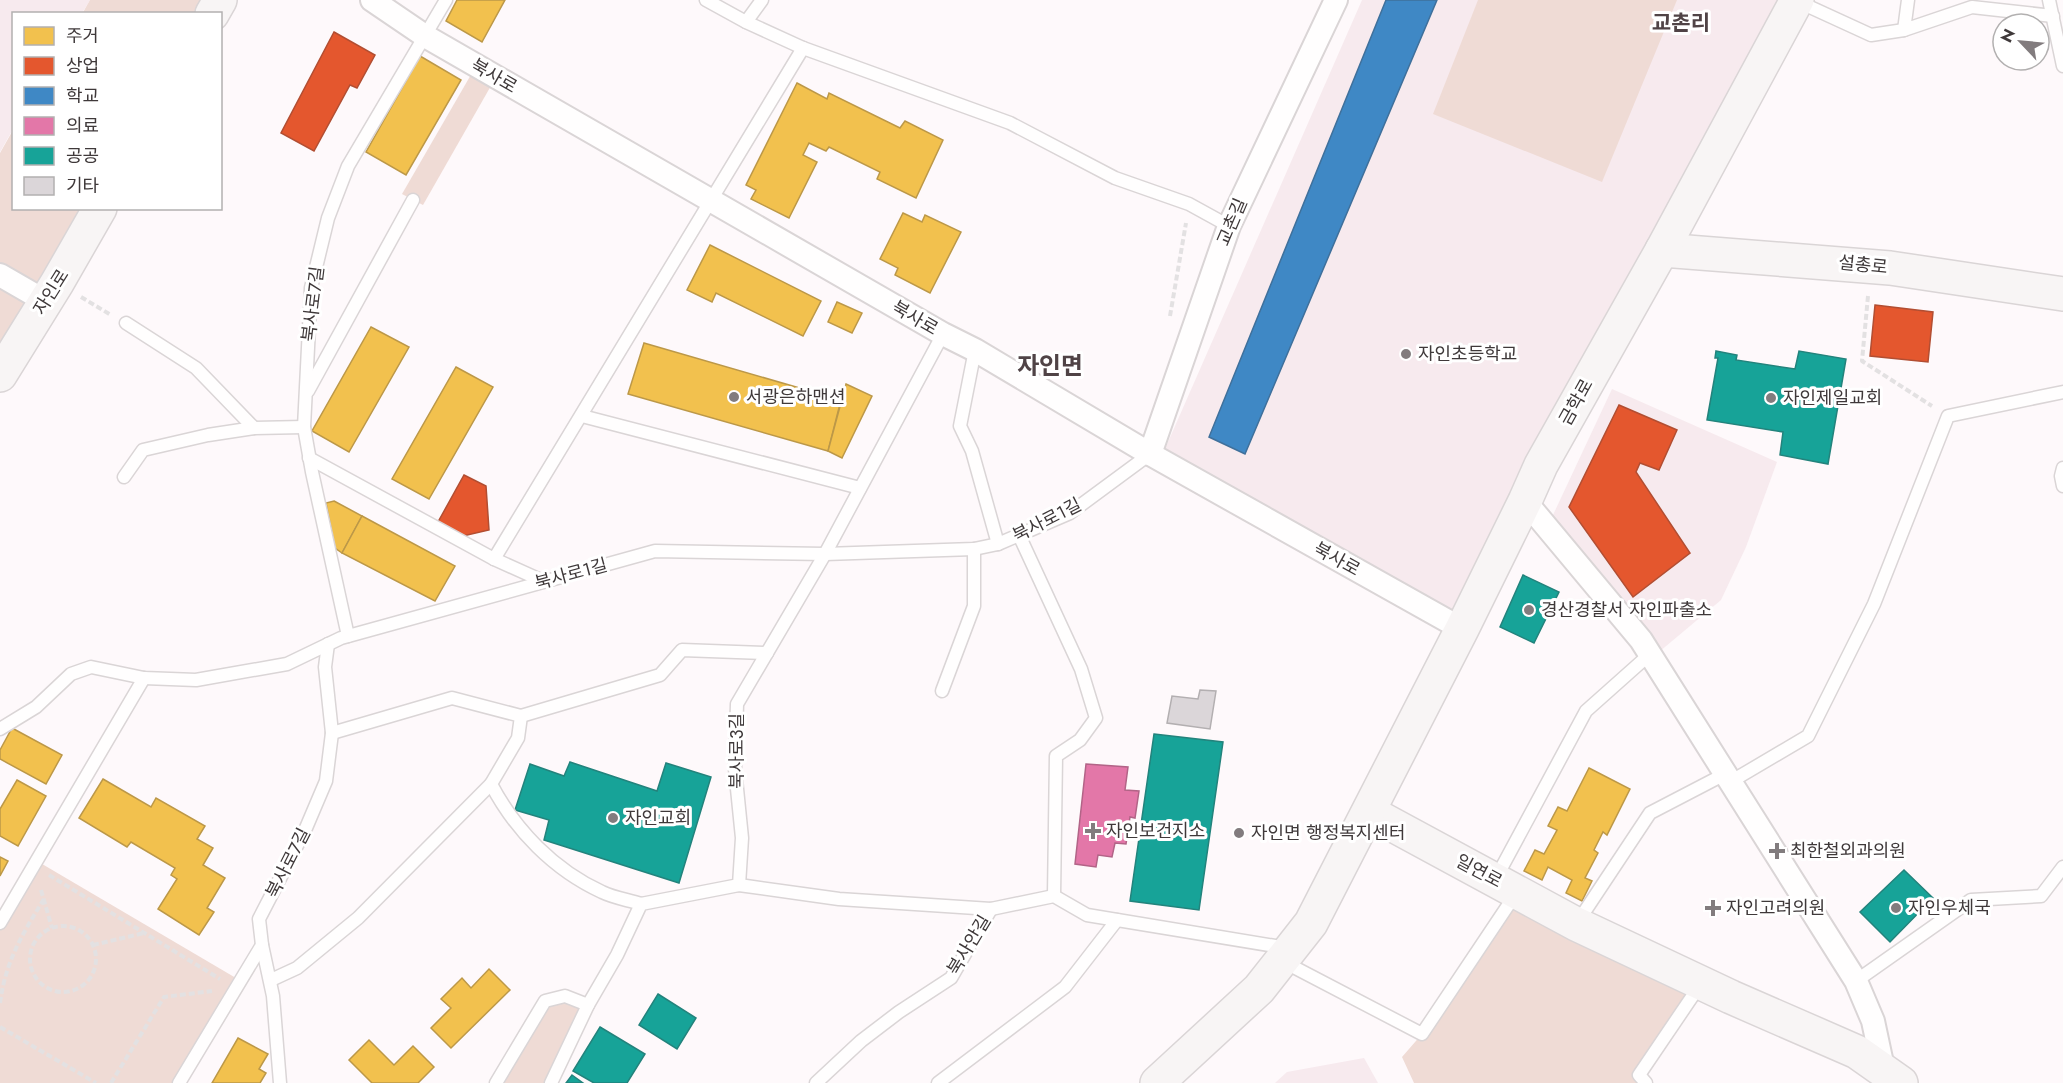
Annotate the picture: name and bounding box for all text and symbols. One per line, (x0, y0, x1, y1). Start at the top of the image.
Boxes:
district label: 교촌리 (1652, 8, 1710, 38)
legend (12, 12, 222, 210)
north arrow (1991, 12, 2051, 72)
text: 주거 (66, 23, 99, 49)
text: N (1995, 25, 2021, 46)
street label: 북사로 (466, 52, 522, 100)
text: 상업 (66, 53, 99, 79)
text: 학교 (66, 83, 99, 109)
text: 의료 (66, 113, 99, 139)
text: 공공 (66, 143, 99, 169)
text: 기타 (66, 173, 100, 199)
street label: 교촌길 (1210, 194, 1254, 250)
street label: 설총로 (1837, 249, 1889, 281)
street label: 자인로 (27, 264, 75, 320)
street label: 북사로7길 (295, 265, 331, 343)
street label: 북사로 (887, 294, 943, 342)
place label: 자인초등학교 (1418, 341, 1517, 367)
marker: 자인초등학교 (1399, 347, 1413, 361)
district label: 자인면 (1017, 348, 1083, 383)
street label: 금학로 (1553, 374, 1599, 430)
place label: 서광은하맨션 (746, 384, 845, 410)
place label: 자인제일교회 (1783, 385, 1882, 411)
marker: 서광은하맨션 (727, 390, 741, 404)
marker: 자인제일교회 (1764, 391, 1778, 405)
street label: 북사로1길 (1008, 492, 1086, 548)
street label: 북사로 (1309, 536, 1365, 582)
street label: 북사로1길 (532, 552, 610, 596)
place label: 경산경찰서 자인파출소 (1541, 597, 1712, 623)
marker: 경산경찰서 자인파출소 (1522, 603, 1536, 617)
street label: 북사로3길 (724, 713, 750, 789)
place label: 자인교회 (625, 805, 691, 831)
marker: 자인교회 (606, 811, 620, 825)
place label: 자인보건지소 (1106, 818, 1205, 844)
place label: 자인면 행정복지센터 (1251, 820, 1405, 846)
marker: 자인보건지소 (1084, 822, 1102, 840)
street label: 북사로7길 (259, 823, 317, 903)
marker: 자인면 행정복지센터 (1232, 826, 1246, 840)
place label: 최한철외과의원 (1790, 838, 1906, 864)
marker: 최한철외과의원 (1768, 842, 1786, 860)
street label: 일연로 (1451, 848, 1507, 894)
place label: 자인고려의원 (1726, 895, 1825, 921)
place label: 자인우체국 (1908, 895, 1991, 921)
marker: 자인고려의원 (1704, 899, 1722, 917)
marker: 자인우체국 (1889, 901, 1903, 915)
street label: 북사안길 (941, 910, 997, 980)

